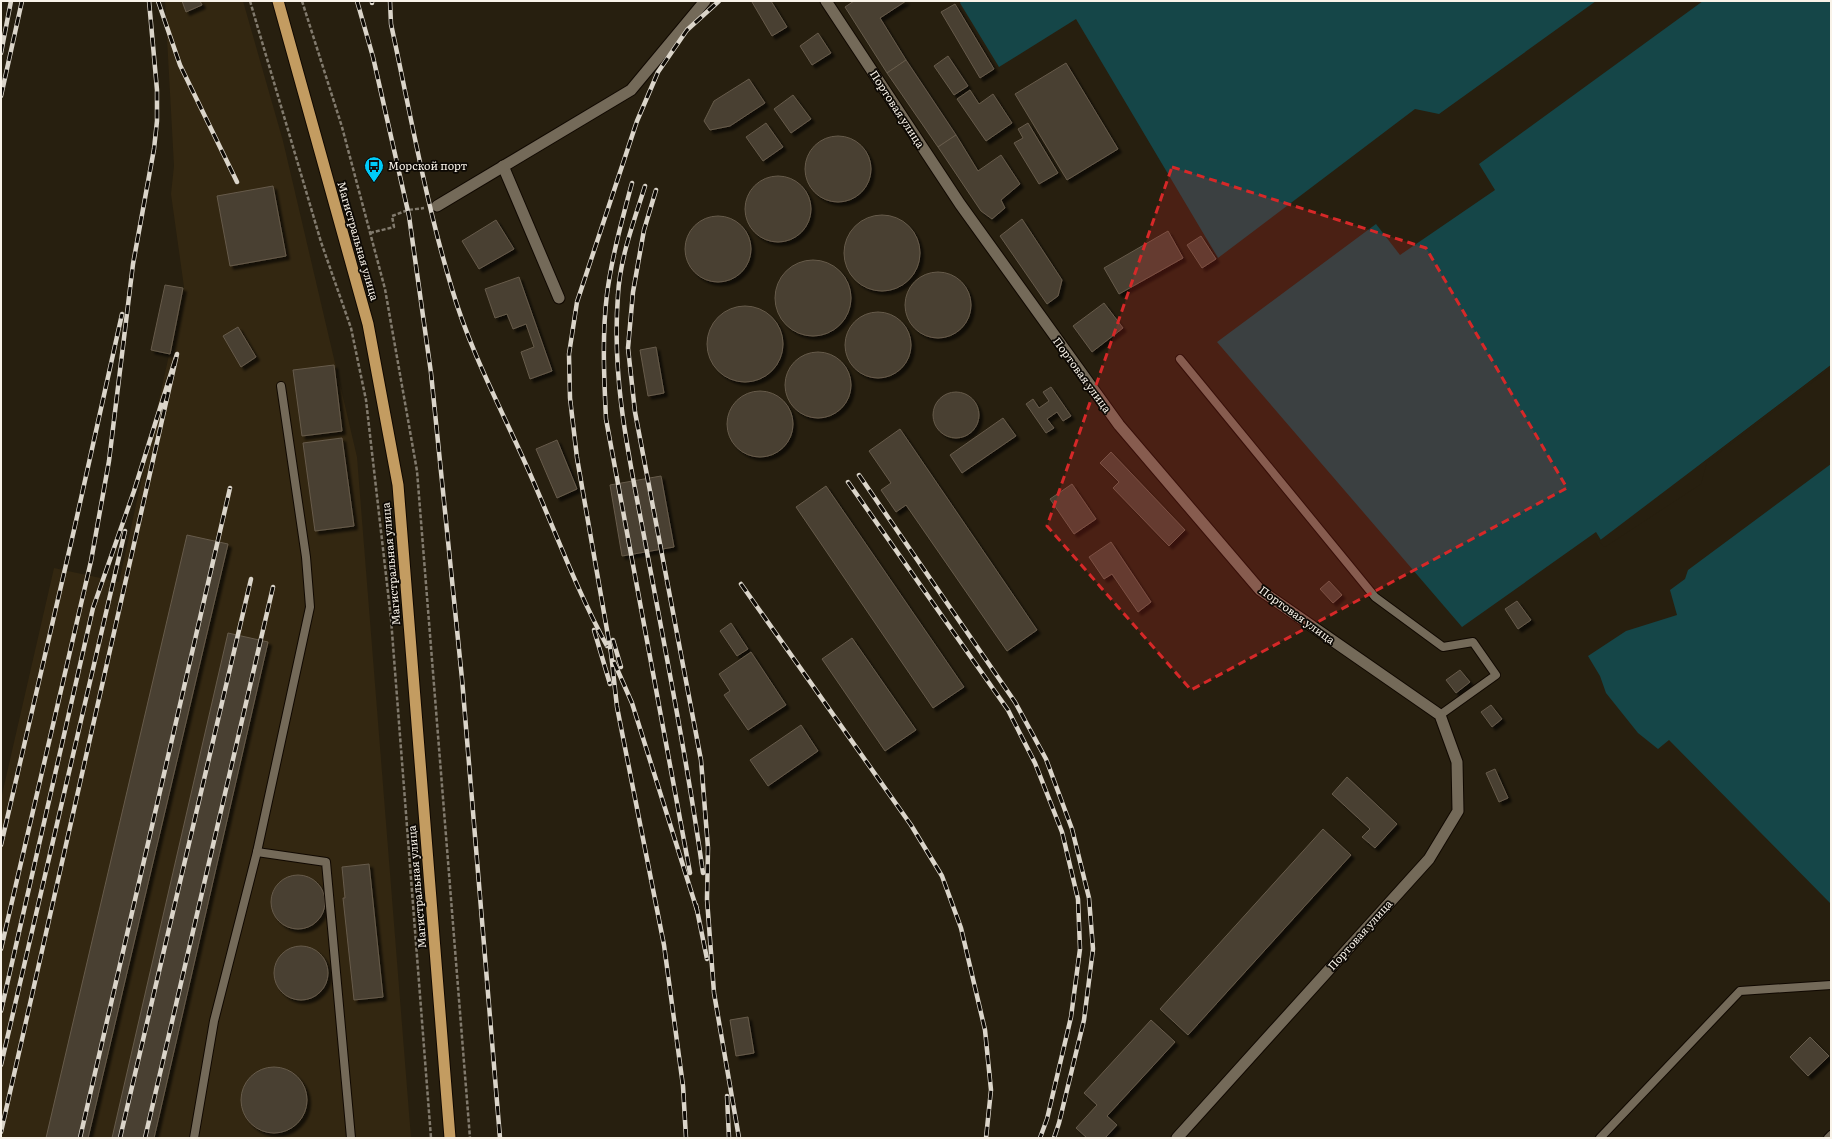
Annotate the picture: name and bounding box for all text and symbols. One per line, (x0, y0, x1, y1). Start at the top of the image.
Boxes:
street label: Портовая улица (867, 66, 929, 151)
bus stop icon: Морской порт (363, 155, 385, 183)
place label: Морской порт (388, 157, 468, 173)
street label: Магистральная улица (334, 179, 384, 302)
street label: Портовая улица (1050, 333, 1116, 416)
street label: Магистральная улица (377, 502, 403, 626)
street label: Портовая улица (1257, 581, 1339, 647)
street label: Магистральная улица (403, 825, 429, 949)
street label: Портовая улица (1323, 896, 1395, 973)

